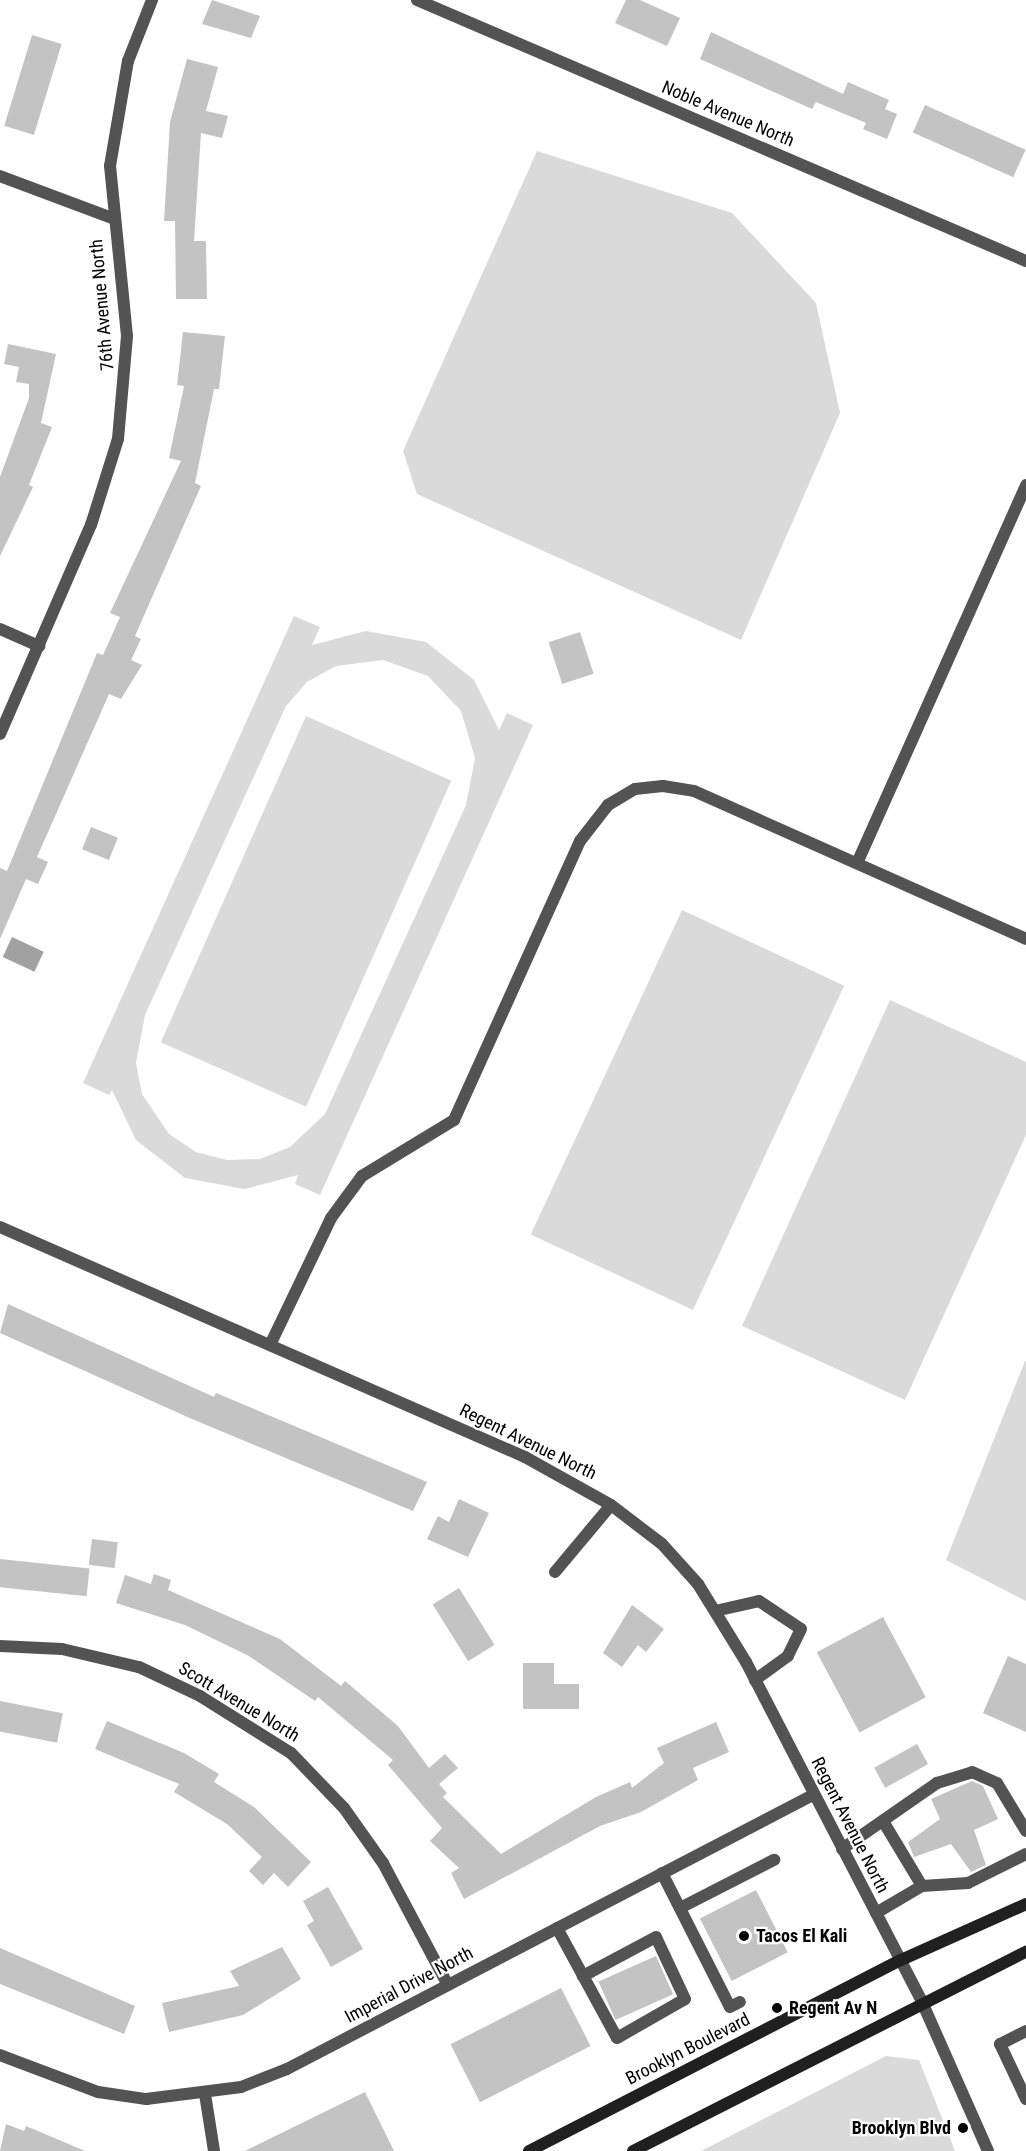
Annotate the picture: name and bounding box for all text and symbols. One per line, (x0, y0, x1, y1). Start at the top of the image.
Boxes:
street label: Noble Avenue North (658, 76, 798, 152)
street label: 76th Avenue North (85, 238, 119, 372)
street label: Regent Avenue North (456, 1400, 600, 1484)
street label: Scott Avenue North (174, 1657, 304, 1747)
street label: Regent Avenue North (806, 1753, 894, 1897)
place label: Tacos El Kali (756, 1925, 847, 1947)
marker: Tacos El Kali (737, 1929, 751, 1943)
street label: Imperial Drive North (341, 1942, 477, 2028)
place label: Regent Av N (789, 1997, 877, 2019)
marker: Regent Av N (770, 2001, 784, 2015)
street label: Brooklyn Boulevard (622, 2008, 754, 2090)
place label: Brooklyn Blvd (852, 2117, 951, 2139)
marker: Brooklyn Blvd (956, 2121, 970, 2135)

